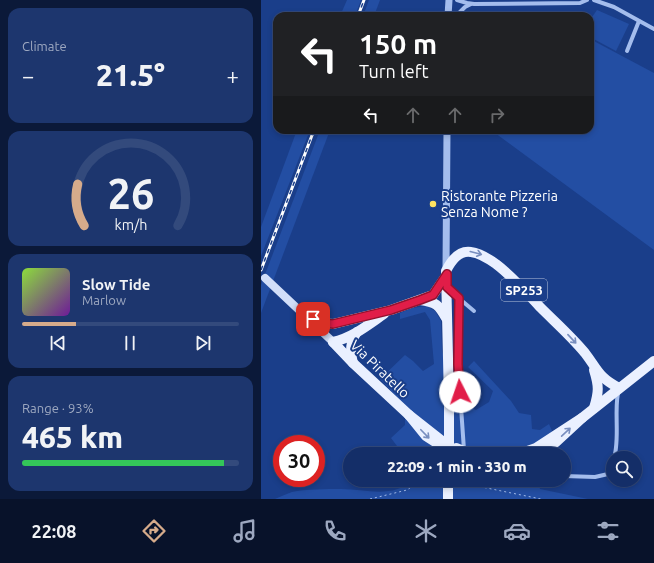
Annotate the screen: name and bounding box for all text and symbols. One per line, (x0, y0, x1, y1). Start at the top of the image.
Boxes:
icon: left (293, 28, 345, 80)
text: 150 m (359, 28, 437, 59)
text: Climate (22, 39, 67, 53)
text: 21.5° (96, 58, 165, 92)
text: Turn left (359, 61, 429, 81)
text: − (22, 63, 34, 88)
text: + (227, 63, 239, 88)
icon: left (360, 104, 382, 126)
icon: ahead (402, 104, 424, 126)
icon: ahead (444, 104, 466, 126)
icon: right (486, 104, 508, 126)
text: 26 (107, 170, 154, 217)
place label: Ristorante Pizzeria Senza Nome ? (441, 188, 558, 220)
marker: Ristorante Pizzeria Senza Nome ? (428, 199, 438, 209)
text: km/h (114, 217, 147, 233)
one-way arrow (469, 250, 482, 258)
text: Slow Tide (82, 276, 150, 293)
road number: SP253 (501, 279, 547, 301)
text: Marlow (82, 293, 126, 307)
pin (296, 302, 330, 336)
icon: arrive (302, 308, 324, 330)
icon: previous (47, 332, 69, 354)
icon: pause (119, 332, 141, 354)
icon: next (192, 332, 214, 354)
one-way arrow (567, 334, 576, 344)
street label: Via Piratello (347, 337, 413, 401)
position arrow (439, 371, 481, 413)
text: Range · 93% (22, 401, 94, 415)
text: 465 km (22, 420, 123, 454)
one-way arrow (561, 428, 571, 437)
one-way arrow (420, 429, 429, 439)
speed limit sign: 30 (273, 435, 325, 487)
map controls (606, 451, 642, 487)
button: search (606, 451, 642, 487)
text: 22:09 · 1 min · 330 m (387, 458, 527, 475)
icon: directions (140, 517, 168, 545)
icon: music (231, 517, 259, 545)
icon: phone (321, 517, 349, 545)
icon: climate (412, 517, 440, 545)
icon: car (503, 517, 531, 545)
icon: filters (594, 517, 622, 545)
text: 22:08 (31, 521, 77, 541)

